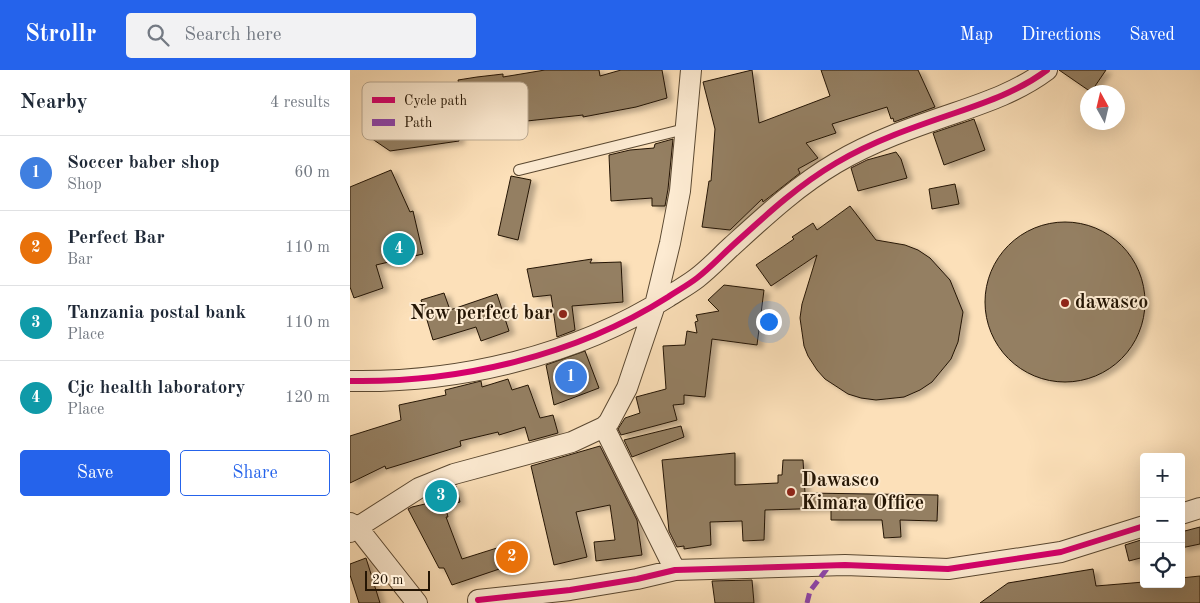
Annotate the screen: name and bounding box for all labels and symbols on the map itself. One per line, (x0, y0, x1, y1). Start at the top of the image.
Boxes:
legend (362, 82, 528, 140)
north arrow (1080, 85, 1125, 130)
text: Cycle path (404, 94, 467, 108)
text: Path (404, 116, 433, 130)
pin: 4 (383, 230, 415, 268)
place label: dawasco (1075, 293, 1148, 313)
marker: dawasco (1059, 297, 1071, 309)
place label: New perfect bar (410, 304, 553, 324)
marker: New perfect bar (557, 308, 569, 320)
your location (756, 309, 782, 335)
pin: 1 (555, 358, 587, 396)
place label: Dawasco Kimara Office (801, 471, 924, 514)
pin: 3 (425, 477, 457, 515)
marker: Dawasco Kimara Office (785, 486, 797, 498)
pin: 2 (496, 538, 528, 576)
scale bar (365, 568, 430, 591)

